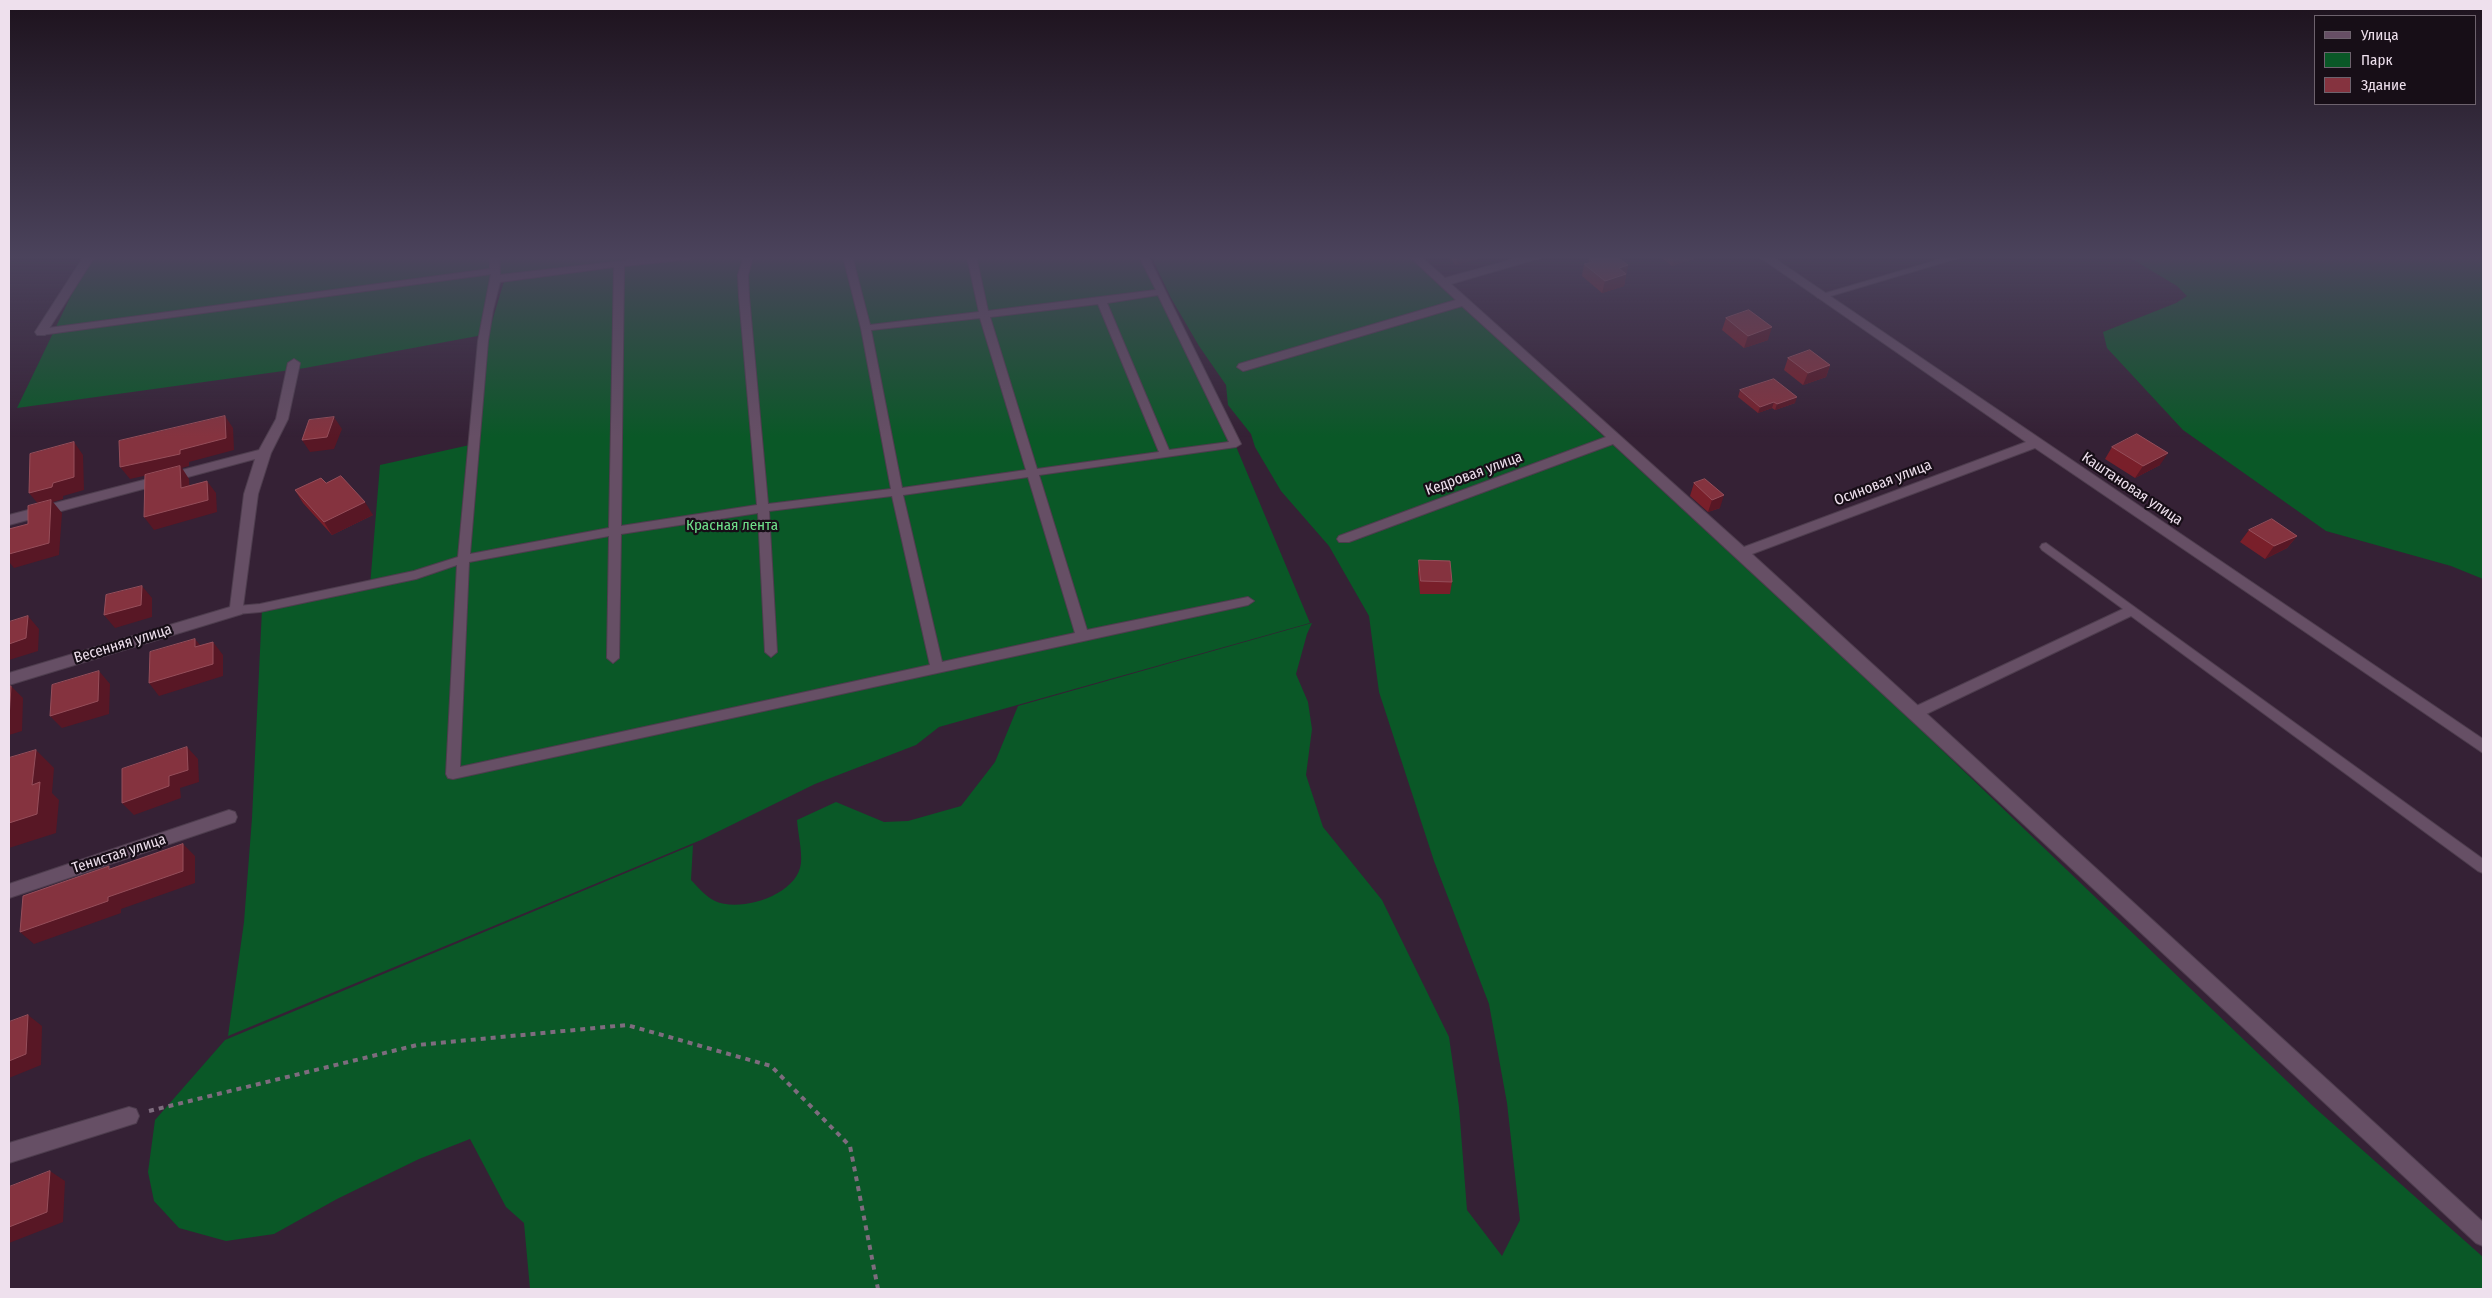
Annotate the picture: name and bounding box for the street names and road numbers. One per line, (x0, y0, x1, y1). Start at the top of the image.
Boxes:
street label: Кедровая улица (1423, 448, 1525, 500)
street label: Каштановая улица (2078, 449, 2186, 529)
street label: Осиновая улица (1832, 456, 1934, 510)
street label: Весенняя улица (72, 621, 174, 667)
street label: Тенистая улица (70, 830, 168, 878)

